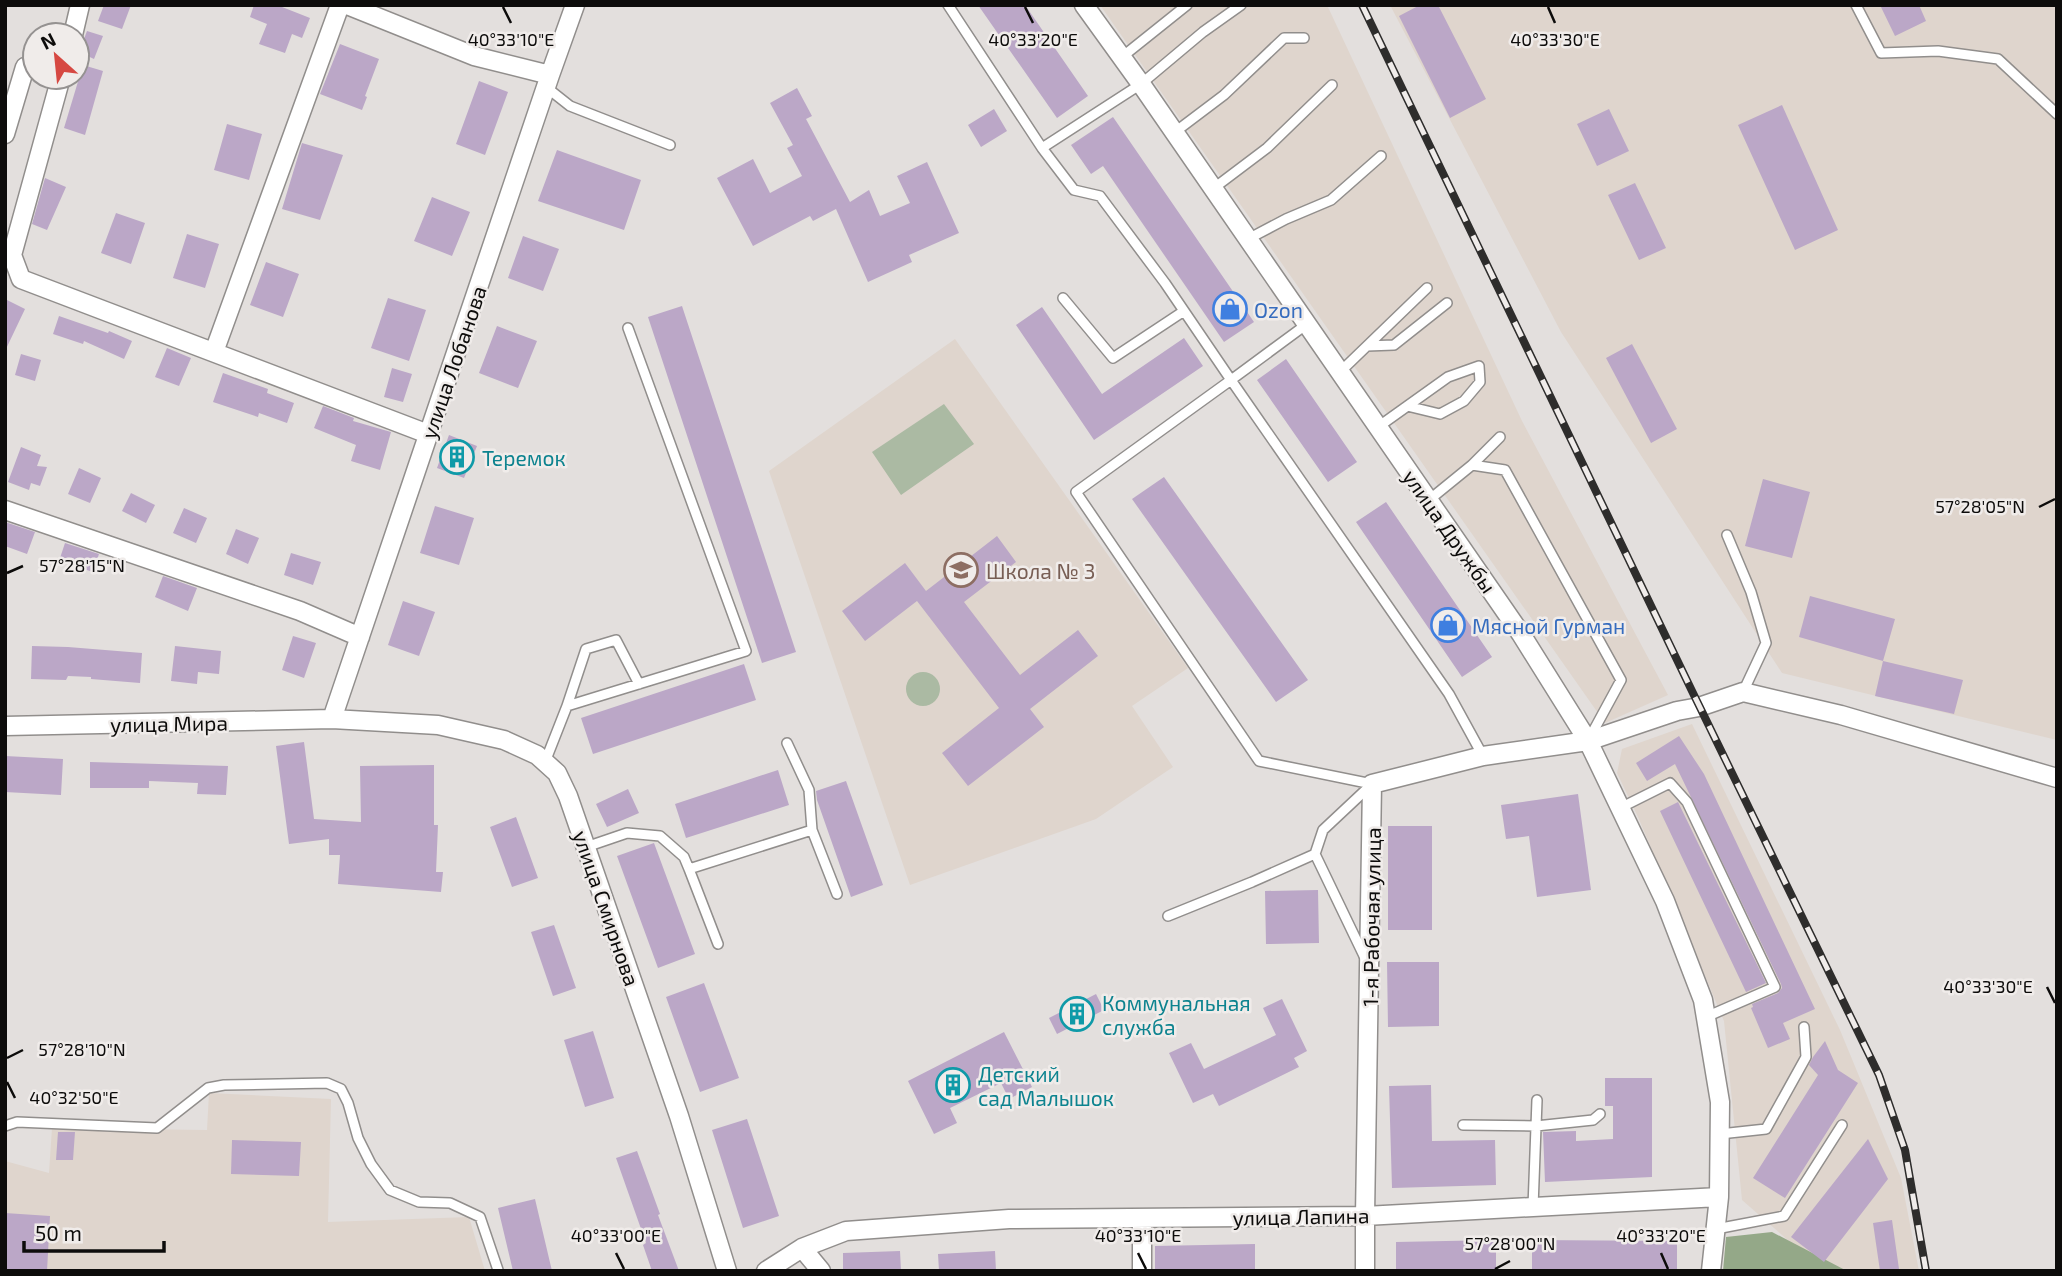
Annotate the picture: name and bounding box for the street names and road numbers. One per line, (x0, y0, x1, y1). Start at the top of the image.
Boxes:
street label: улица Лобанова (415, 282, 492, 442)
street label: улица Дружбы (1397, 464, 1502, 598)
street label: улица Мира (110, 709, 228, 738)
street label: улица Смирнова (568, 827, 645, 989)
street label: 1-я Рабочая улица (1357, 827, 1386, 1007)
street label: улица Лапина (1232, 1202, 1370, 1231)

